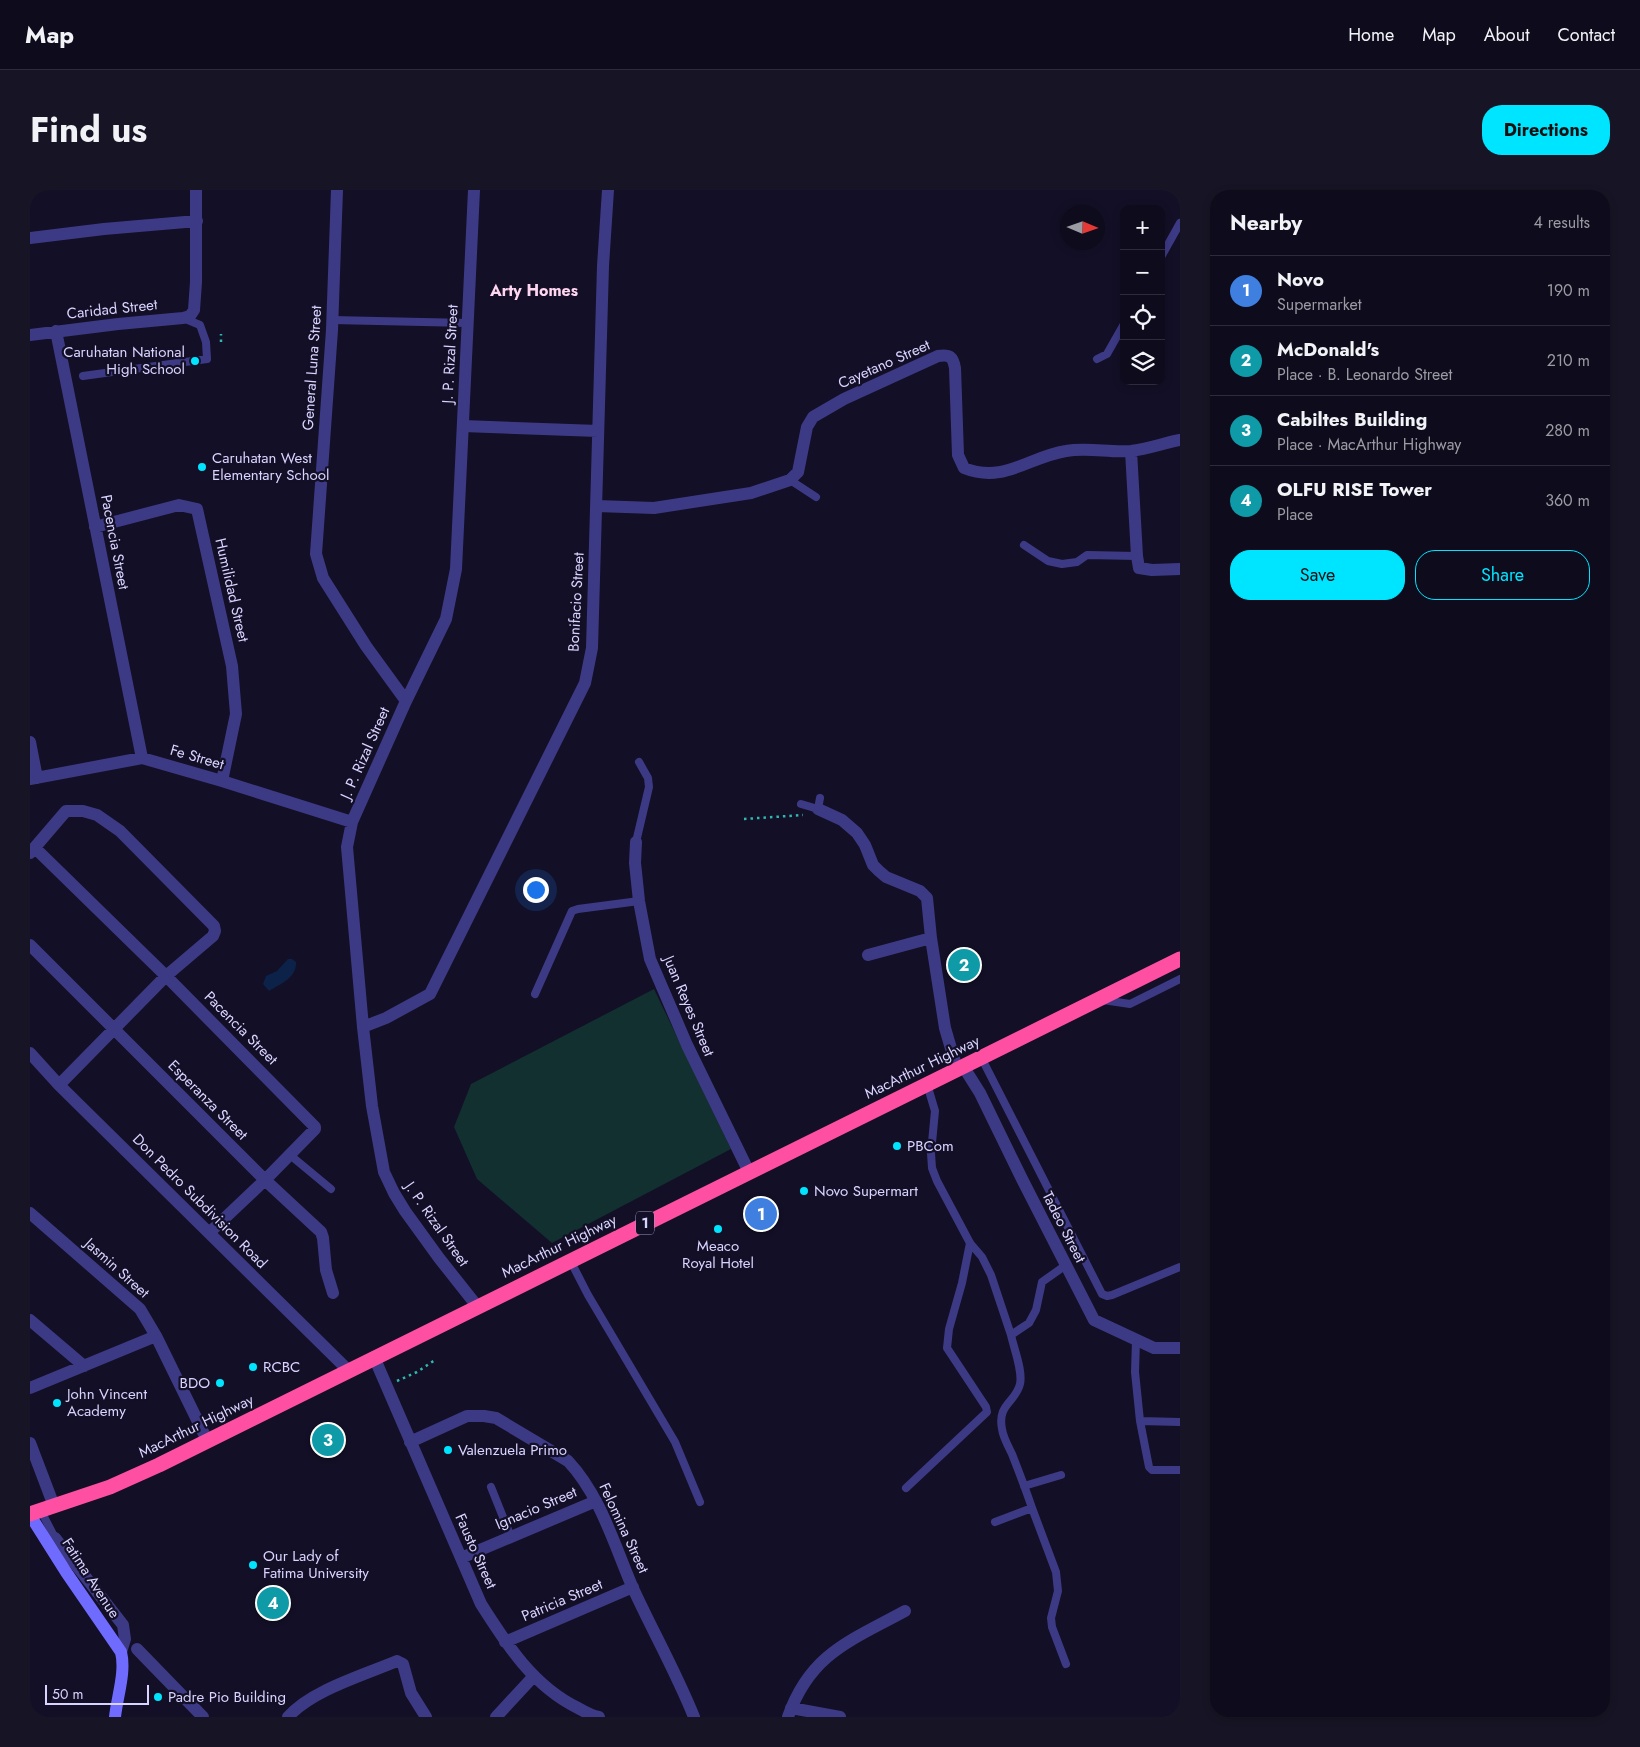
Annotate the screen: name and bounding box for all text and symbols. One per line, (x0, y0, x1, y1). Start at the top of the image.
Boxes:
text: Map (25, 17, 74, 52)
text: Home (1348, 22, 1394, 48)
text: Map (1422, 22, 1456, 48)
text: About (1484, 22, 1529, 48)
text: Contact (1557, 22, 1615, 48)
text: Find us (30, 105, 147, 155)
button: Directions (1482, 105, 1610, 155)
north arrow (1060, 205, 1105, 250)
map controls (1120, 205, 1165, 385)
button: + (1120, 205, 1165, 250)
text: Nearby (1230, 208, 1302, 238)
text: 4 results (1534, 211, 1590, 234)
button: − (1120, 250, 1165, 295)
text: Novo (1277, 266, 1324, 293)
district label: Arty Homes (489, 279, 578, 302)
text: 1 (1242, 279, 1250, 302)
text: 190 m (1547, 279, 1590, 302)
street label: Caridad Street (66, 293, 159, 325)
text: Supermarket (1277, 293, 1362, 316)
button: locate (1120, 295, 1165, 340)
street label: J. P. Rizal Street (436, 304, 464, 406)
street label: General Luna Street (297, 305, 327, 431)
street label: Cayetano Street (834, 334, 934, 394)
text: McDonald's (1277, 336, 1379, 363)
button: layers (1120, 340, 1165, 385)
place label: Caruhatan National High School (63, 341, 185, 380)
text: 2 (1241, 349, 1251, 372)
text: 210 m (1547, 349, 1590, 372)
marker: Caruhatan National High School (189, 355, 201, 367)
text: Place · B. Leonardo Street (1277, 363, 1452, 386)
text: Cabiltes Building (1277, 406, 1427, 433)
text: 3 (1241, 419, 1251, 442)
text: 280 m (1545, 419, 1590, 442)
text: Place · MacArthur Highway (1277, 433, 1461, 456)
place label: Caruhatan West Elementary School (212, 447, 329, 486)
marker: Caruhatan West Elementary School (196, 461, 208, 473)
text: OLFU RISE Tower (1277, 476, 1432, 503)
text: 4 (1240, 489, 1252, 512)
text: 360 m (1545, 489, 1590, 512)
street label: Pacencia Street (95, 493, 135, 592)
text: Place (1277, 503, 1313, 526)
street label: Humilidad Street (209, 536, 255, 645)
button: Save (1230, 550, 1405, 600)
button: Share (1415, 550, 1590, 600)
street label: Bonifacio Street (562, 551, 590, 652)
street label: J. P. Rizal Street (334, 703, 395, 804)
street label: Fe Street (167, 739, 227, 775)
your location (523, 877, 549, 903)
pin: 2 (948, 946, 980, 984)
street label: Juan Reyes Street (657, 950, 720, 1060)
street label: Pacencia Street (199, 986, 283, 1070)
street label: MacArthur Highway (861, 1029, 984, 1104)
street label: Esperanza Street (163, 1055, 253, 1145)
street label: Don Pedro Subdivision Road (128, 1129, 272, 1273)
place label: PBCom (907, 1135, 954, 1157)
marker: PBCom (891, 1140, 903, 1152)
street label: J. P. Rizal Street (398, 1176, 475, 1271)
place label: Novo Supermart (814, 1180, 918, 1202)
marker: Novo Supermart (798, 1185, 810, 1197)
street label: Tadeo Street (1037, 1188, 1092, 1267)
pin: 1 (745, 1195, 777, 1233)
street label: MacArthur Highway (498, 1208, 621, 1283)
road number: 1 (636, 1211, 654, 1234)
marker: Meaco Royal Hotel (712, 1223, 724, 1235)
street label: Jasmin Street (78, 1232, 155, 1303)
place label: Meaco Royal Hotel (682, 1235, 754, 1274)
place label: RCBC (263, 1356, 300, 1378)
marker: RCBC (247, 1361, 259, 1373)
place label: BDO (180, 1372, 210, 1394)
marker: BDO (214, 1377, 226, 1389)
place label: John Vincent Academy (65, 1383, 147, 1422)
street label: MacArthur Highway (135, 1388, 258, 1463)
marker: John Vincent Academy (51, 1397, 63, 1409)
pin: 3 (312, 1421, 344, 1459)
place label: Valenzuela Primo (458, 1439, 567, 1461)
marker: Valenzuela Primo (442, 1444, 454, 1456)
street label: Felomina Street (593, 1479, 655, 1577)
street label: Ignacio Street (492, 1481, 581, 1535)
street label: Fausto Street (450, 1510, 503, 1593)
street label: Fatima Avenue (57, 1533, 125, 1623)
place label: Our Lady of Fatima University (263, 1545, 369, 1584)
marker: Our Lady of Fatima University (247, 1559, 259, 1571)
street label: Patricia Street (518, 1573, 606, 1627)
pin: 4 (257, 1584, 289, 1622)
scale bar (45, 1682, 149, 1705)
text: 50 m (52, 1684, 83, 1704)
place label: Padre Pio Building (168, 1686, 286, 1708)
marker: Padre Pio Building (152, 1691, 164, 1703)

